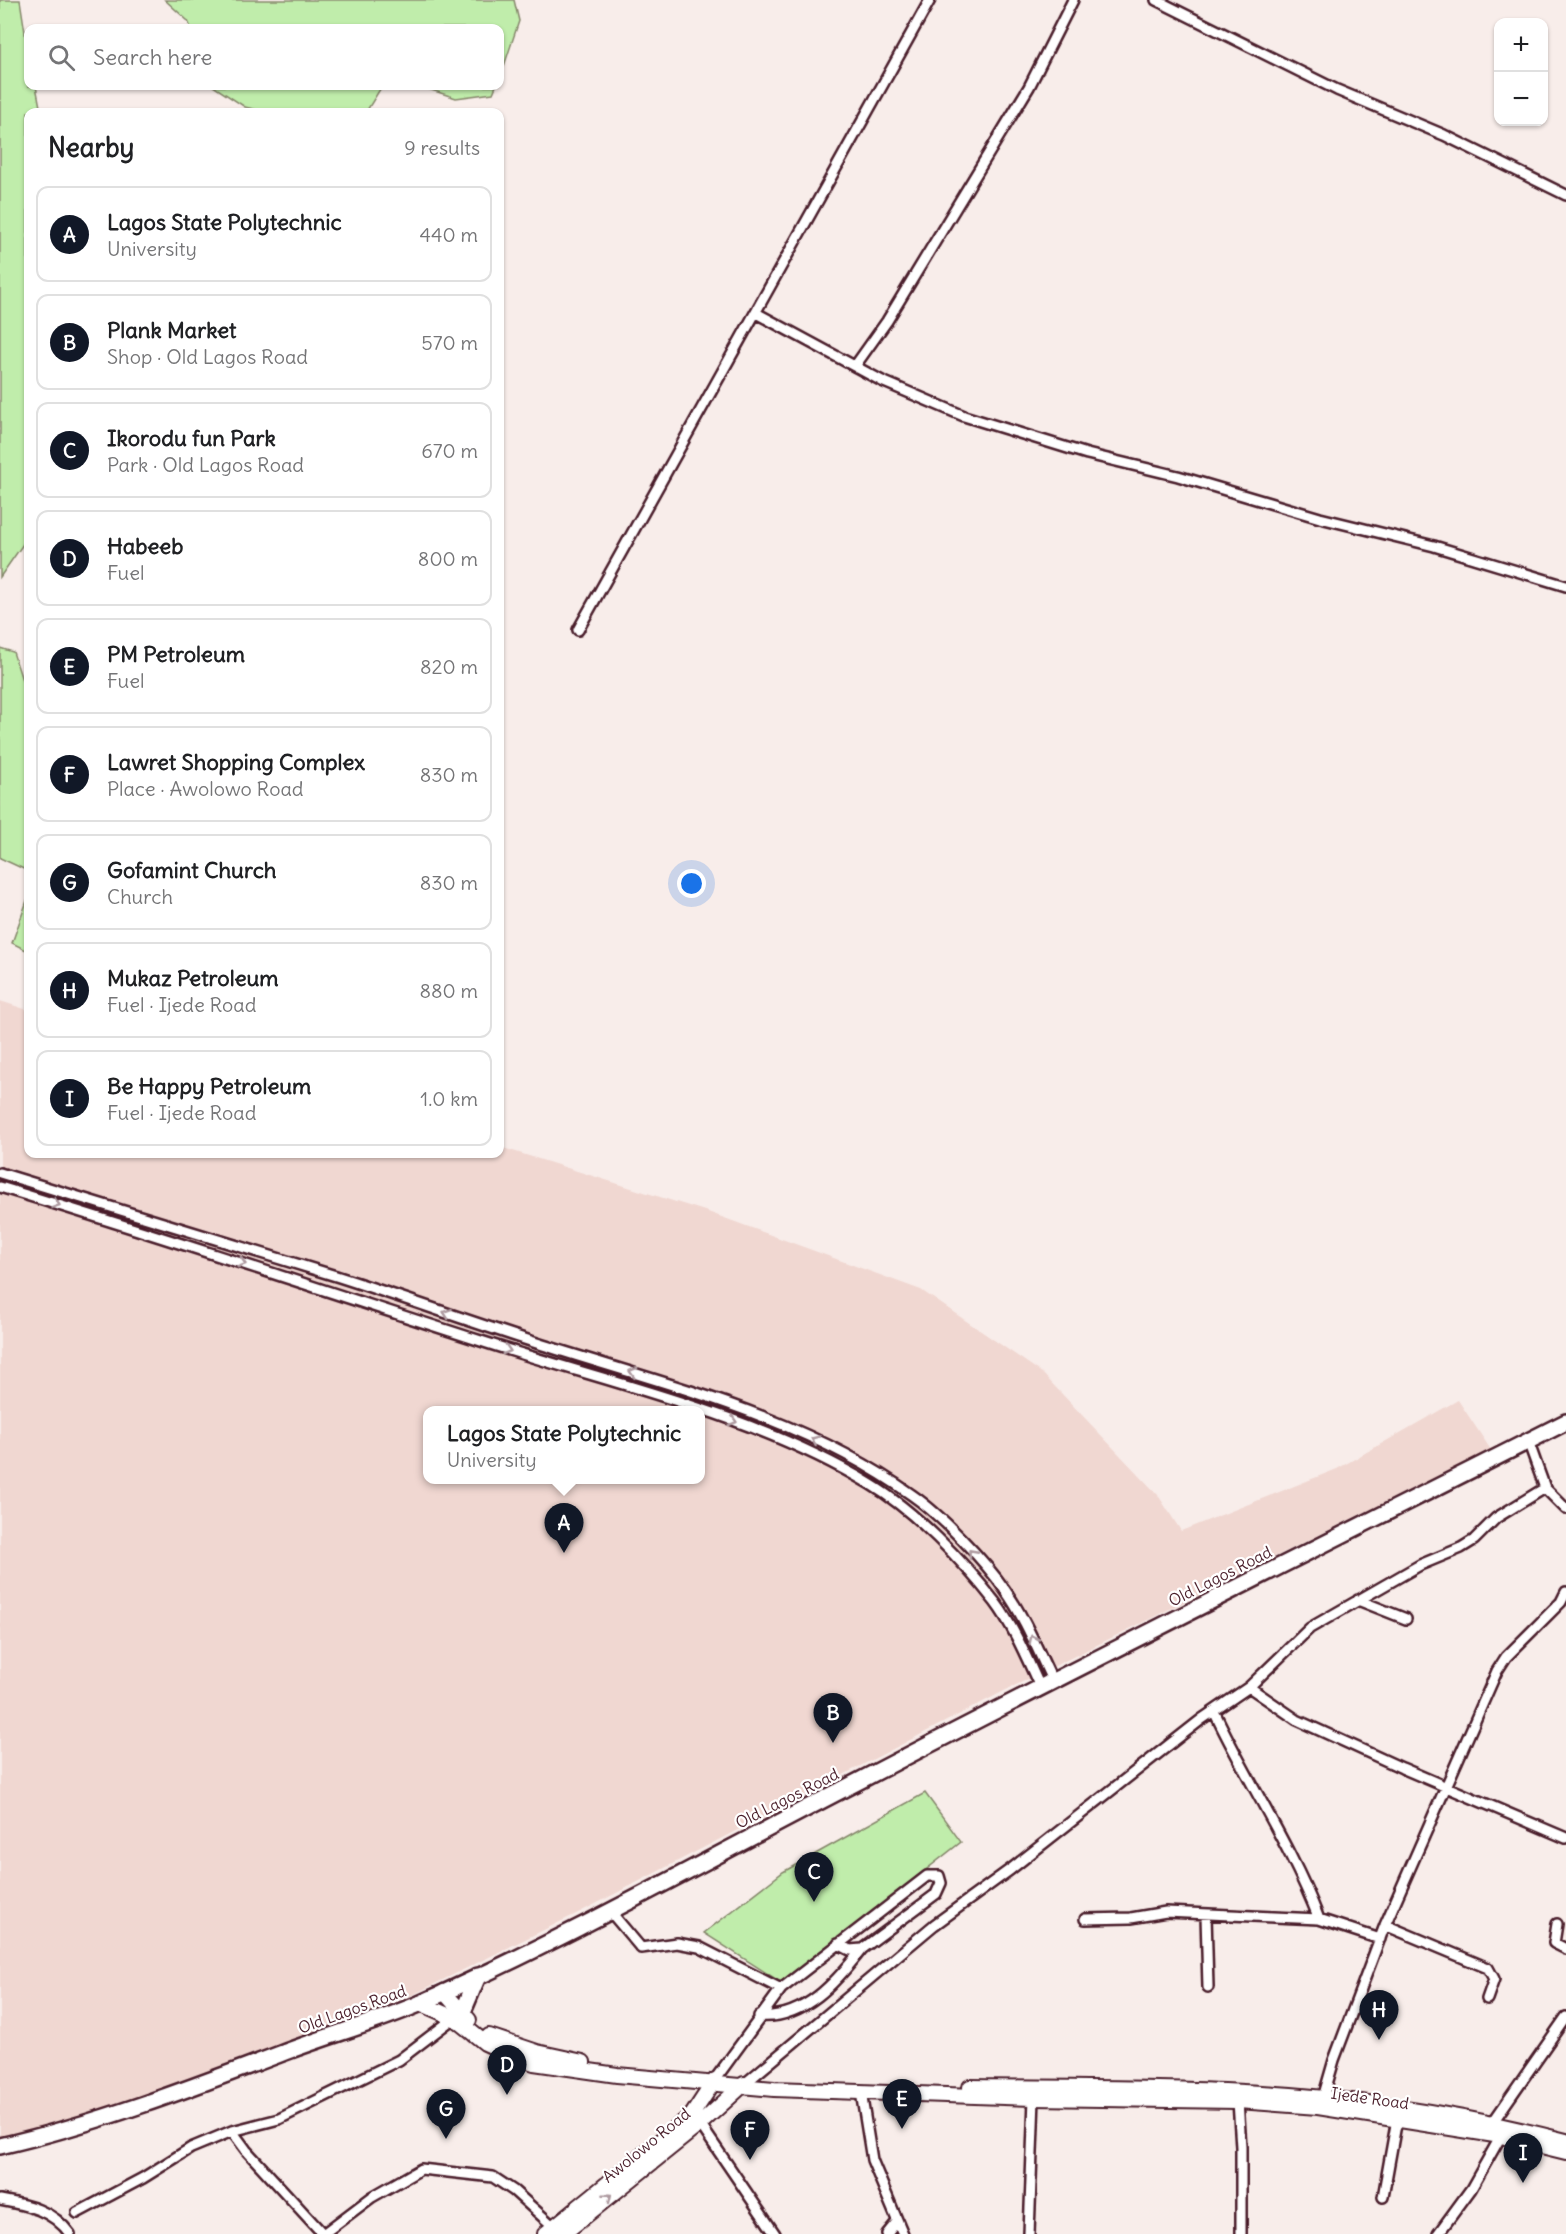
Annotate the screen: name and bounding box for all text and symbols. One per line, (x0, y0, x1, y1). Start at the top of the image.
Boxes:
map controls (1494, 18, 1548, 126)
button: + (1494, 18, 1548, 72)
search box (24, 24, 504, 90)
icon: search (45, 41, 78, 74)
text: Search here (93, 43, 212, 71)
button: − (1494, 72, 1548, 126)
text: Nearby (48, 131, 134, 164)
text: 9 results (404, 135, 480, 160)
text: Lagos State Polytechnic (107, 208, 342, 236)
text: A (63, 222, 76, 247)
text: 440 m (419, 222, 478, 247)
text: University (107, 236, 197, 261)
text: Plank Market (107, 316, 236, 344)
text: B (63, 330, 76, 355)
text: 570 m (421, 330, 478, 355)
text: Shop · Old Lagos Road (107, 344, 308, 369)
text: Ikorodu fun Park (107, 424, 276, 452)
text: C (63, 438, 76, 463)
text: 670 m (421, 438, 478, 463)
text: Park · Old Lagos Road (107, 452, 304, 477)
text: Habeeb (107, 532, 183, 560)
text: D (62, 546, 77, 571)
text: 800 m (418, 546, 478, 571)
text: Fuel (107, 560, 144, 585)
text: PM Petroleum (107, 640, 245, 668)
text: E (64, 654, 75, 679)
text: 820 m (420, 654, 478, 679)
text: Fuel (107, 668, 144, 693)
text: Lawret Shopping Complex (107, 748, 365, 776)
text: F (64, 762, 75, 787)
text: 830 m (420, 762, 478, 787)
text: Place · Awolowo Road (107, 776, 304, 801)
text: Gofamint Church (107, 856, 277, 884)
your location (677, 869, 706, 898)
text: G (62, 870, 77, 895)
text: 830 m (420, 870, 478, 895)
text: Church (107, 884, 173, 909)
text: Mukaz Petroleum (107, 964, 279, 992)
text: H (62, 978, 77, 1003)
text: 880 m (420, 978, 478, 1003)
text: Fuel · Ijede Road (107, 992, 256, 1017)
text: Be Happy Petroleum (107, 1072, 311, 1100)
text: I (65, 1086, 74, 1111)
text: 1.0 km (420, 1086, 478, 1111)
text: Fuel · Ijede Road (107, 1100, 256, 1125)
one-way arrow (50, 1197, 61, 1209)
one-way arrow (236, 1256, 247, 1268)
one-way arrow (442, 1308, 453, 1321)
one-way arrow (501, 1343, 512, 1355)
one-way arrow (628, 1367, 639, 1379)
popup (423, 1406, 705, 1484)
one-way arrow (727, 1414, 738, 1426)
text: Lagos State Polytechnic (447, 1419, 681, 1447)
one-way arrow (811, 1435, 822, 1447)
text: University (447, 1447, 537, 1472)
pin: A (544, 1504, 584, 1553)
street label: Old Lagos Road (1165, 1541, 1275, 1611)
one-way arrow (968, 1549, 979, 1560)
one-way arrow (1028, 1634, 1040, 1645)
pin: B (814, 1694, 852, 1743)
street label: Old Lagos Road (732, 1763, 842, 1833)
pin: C (794, 1852, 834, 1902)
street label: Old Lagos Road (295, 1980, 409, 2038)
pin: H (1360, 1990, 1398, 2040)
pin: D (488, 2046, 526, 2095)
pin: E (882, 2080, 922, 2129)
street label: Ijede Road (1330, 2083, 1410, 2113)
pin: G (426, 2090, 466, 2139)
street label: Awolowo Road (598, 2103, 694, 2187)
pin: F (730, 2110, 770, 2160)
pin: I (1504, 2134, 1543, 2183)
one-way arrow (601, 2193, 612, 2204)

